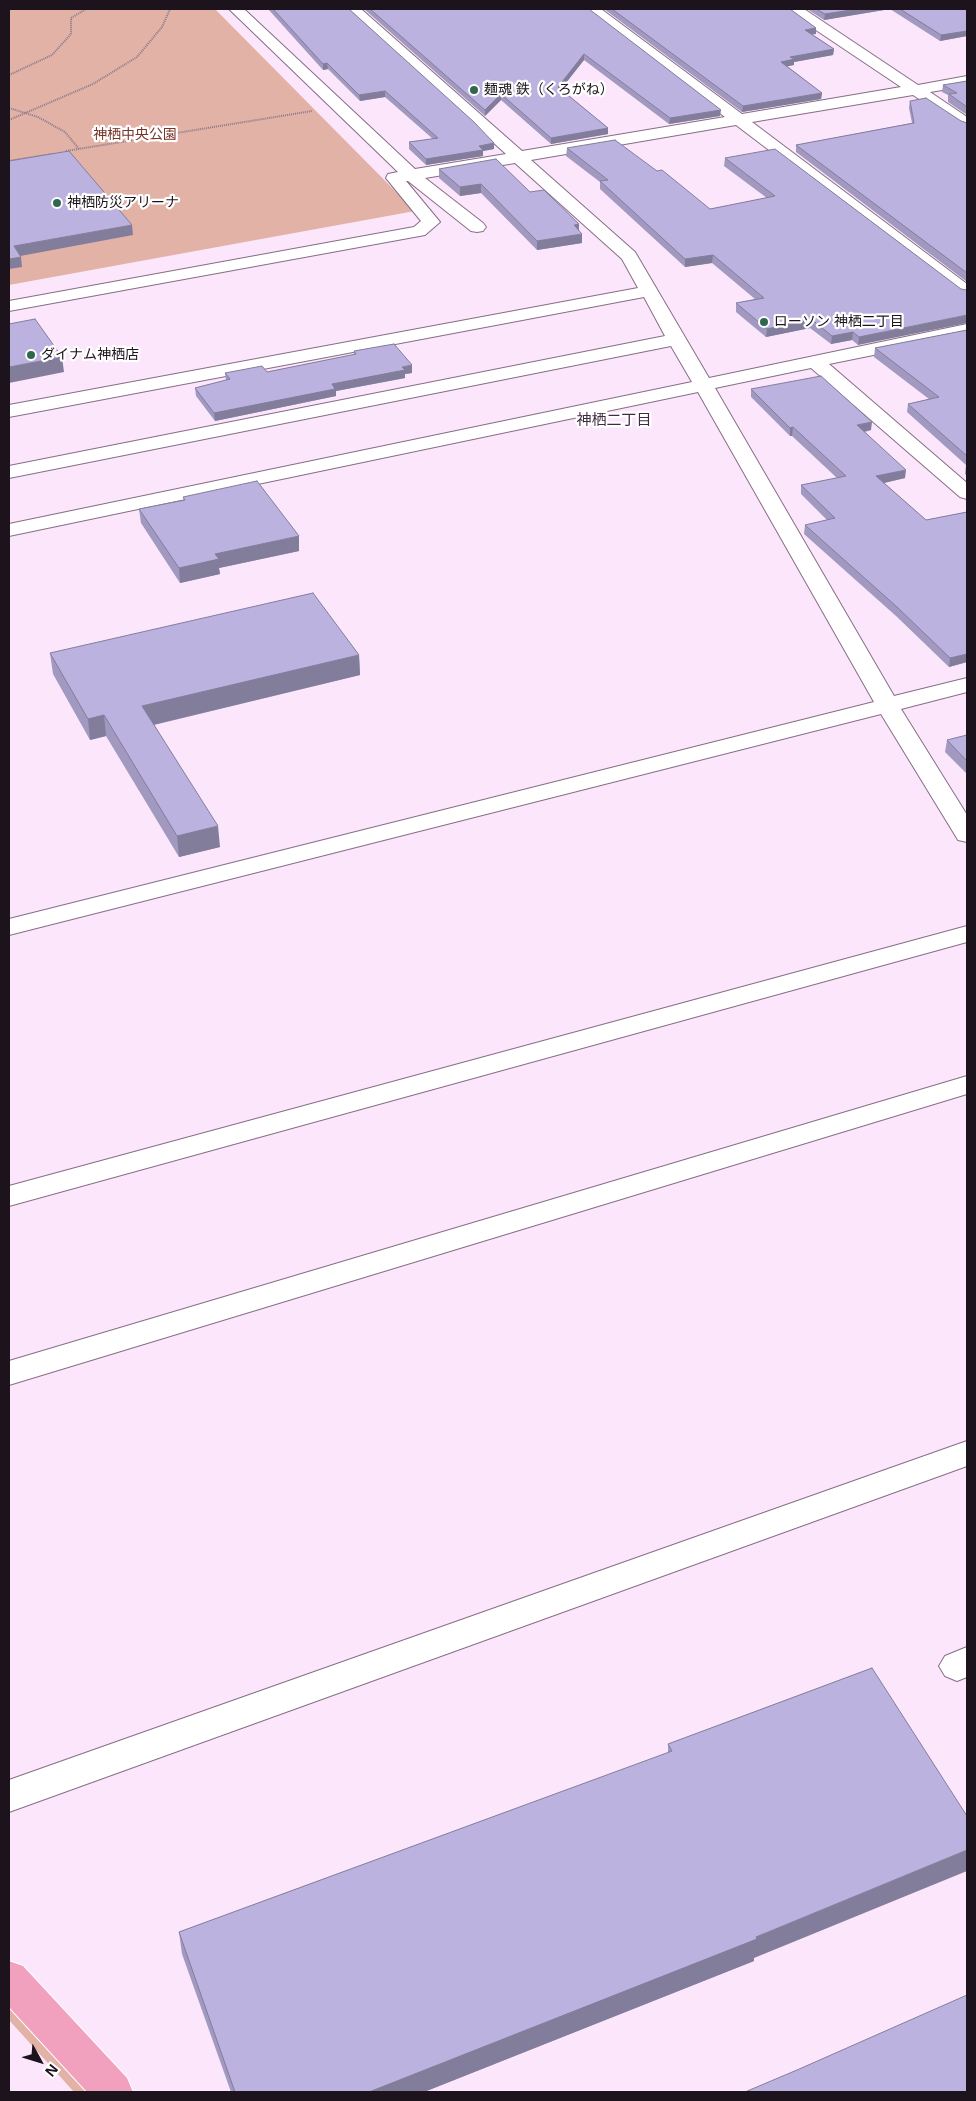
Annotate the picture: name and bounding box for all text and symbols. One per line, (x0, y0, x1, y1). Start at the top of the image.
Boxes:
place label: 麺魂 鉄（くろがね） (484, 82, 614, 98)
marker: 麺魂 鉄（くろがね） (468, 84, 480, 96)
park label: 神栖中央公園 (93, 127, 177, 143)
place label: 神栖防災アリーナ (67, 195, 179, 211)
marker: 神栖防災アリーナ (51, 197, 63, 209)
place label: ローソン 神栖二丁目 (774, 314, 904, 330)
marker: ローソン 神栖二丁目 (758, 316, 770, 328)
place label: ダイナム神栖店 (41, 347, 139, 363)
marker: ダイナム神栖店 (25, 349, 37, 361)
district label: 神栖二丁目 (577, 412, 651, 430)
north arrow (15, 2036, 65, 2086)
text: N (41, 2060, 63, 2081)

